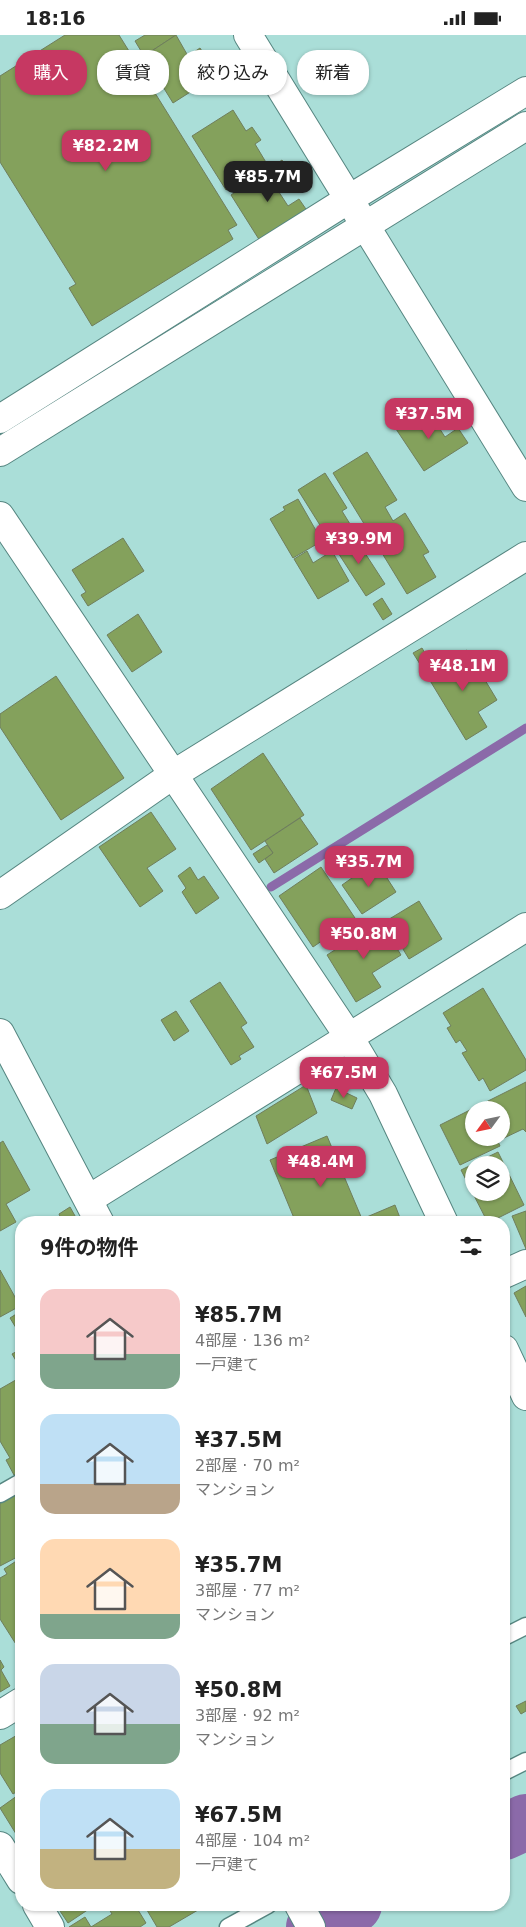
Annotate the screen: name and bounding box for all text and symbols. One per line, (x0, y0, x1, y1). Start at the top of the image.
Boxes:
text: 18:16 (25, 7, 85, 29)
chip: 購入 (15, 50, 87, 95)
chip: 賃貸 (97, 50, 169, 95)
chip: 絞り込み (179, 50, 287, 95)
chip: 新着 (297, 50, 369, 95)
pin: ¥82.2M (65, 129, 147, 172)
text: ¥82.2M (73, 136, 139, 155)
pin: ¥85.7M (227, 161, 309, 203)
text: ¥85.7M (235, 167, 301, 186)
pin: ¥37.5M (388, 397, 470, 440)
text: ¥37.5M (396, 404, 462, 423)
pin: ¥39.9M (318, 523, 400, 565)
text: ¥39.9M (326, 529, 392, 548)
pin: ¥48.1M (422, 649, 504, 692)
text: ¥48.1M (430, 656, 496, 675)
pin: ¥35.7M (328, 845, 410, 888)
text: ¥35.7M (336, 852, 402, 871)
pin: ¥50.8M (323, 917, 405, 960)
text: ¥50.8M (331, 924, 397, 943)
pin: ¥67.5M (303, 1057, 385, 1099)
text: ¥67.5M (311, 1063, 377, 1082)
north arrow (465, 1101, 510, 1146)
map controls (465, 1101, 510, 1201)
pin: ¥48.4M (280, 1145, 362, 1188)
text: ¥48.4M (288, 1152, 354, 1171)
button: layers (465, 1156, 510, 1201)
icon: filters (457, 1232, 485, 1260)
text: 9件の物件 (40, 1236, 139, 1260)
text: ¥85.7M (195, 1303, 282, 1327)
icon: home (80, 1309, 140, 1369)
text: 4部屋 · 136 m² (195, 1331, 310, 1350)
text: 一戸建て (195, 1355, 259, 1374)
text: ¥37.5M (195, 1428, 282, 1452)
icon: home (80, 1434, 140, 1494)
text: 2部屋 · 70 m² (195, 1456, 300, 1475)
text: マンション (195, 1480, 275, 1499)
text: ¥35.7M (195, 1553, 282, 1577)
icon: home (80, 1559, 140, 1619)
text: 3部屋 · 77 m² (195, 1581, 300, 1600)
text: マンション (195, 1605, 275, 1624)
text: ¥50.8M (195, 1678, 282, 1702)
icon: home (80, 1684, 140, 1744)
text: 3部屋 · 92 m² (195, 1706, 300, 1725)
text: マンション (195, 1730, 275, 1749)
text: ¥67.5M (195, 1803, 282, 1827)
icon: home (80, 1809, 140, 1869)
text: 4部屋 · 104 m² (195, 1831, 310, 1850)
text: 一戸建て (195, 1855, 259, 1874)

